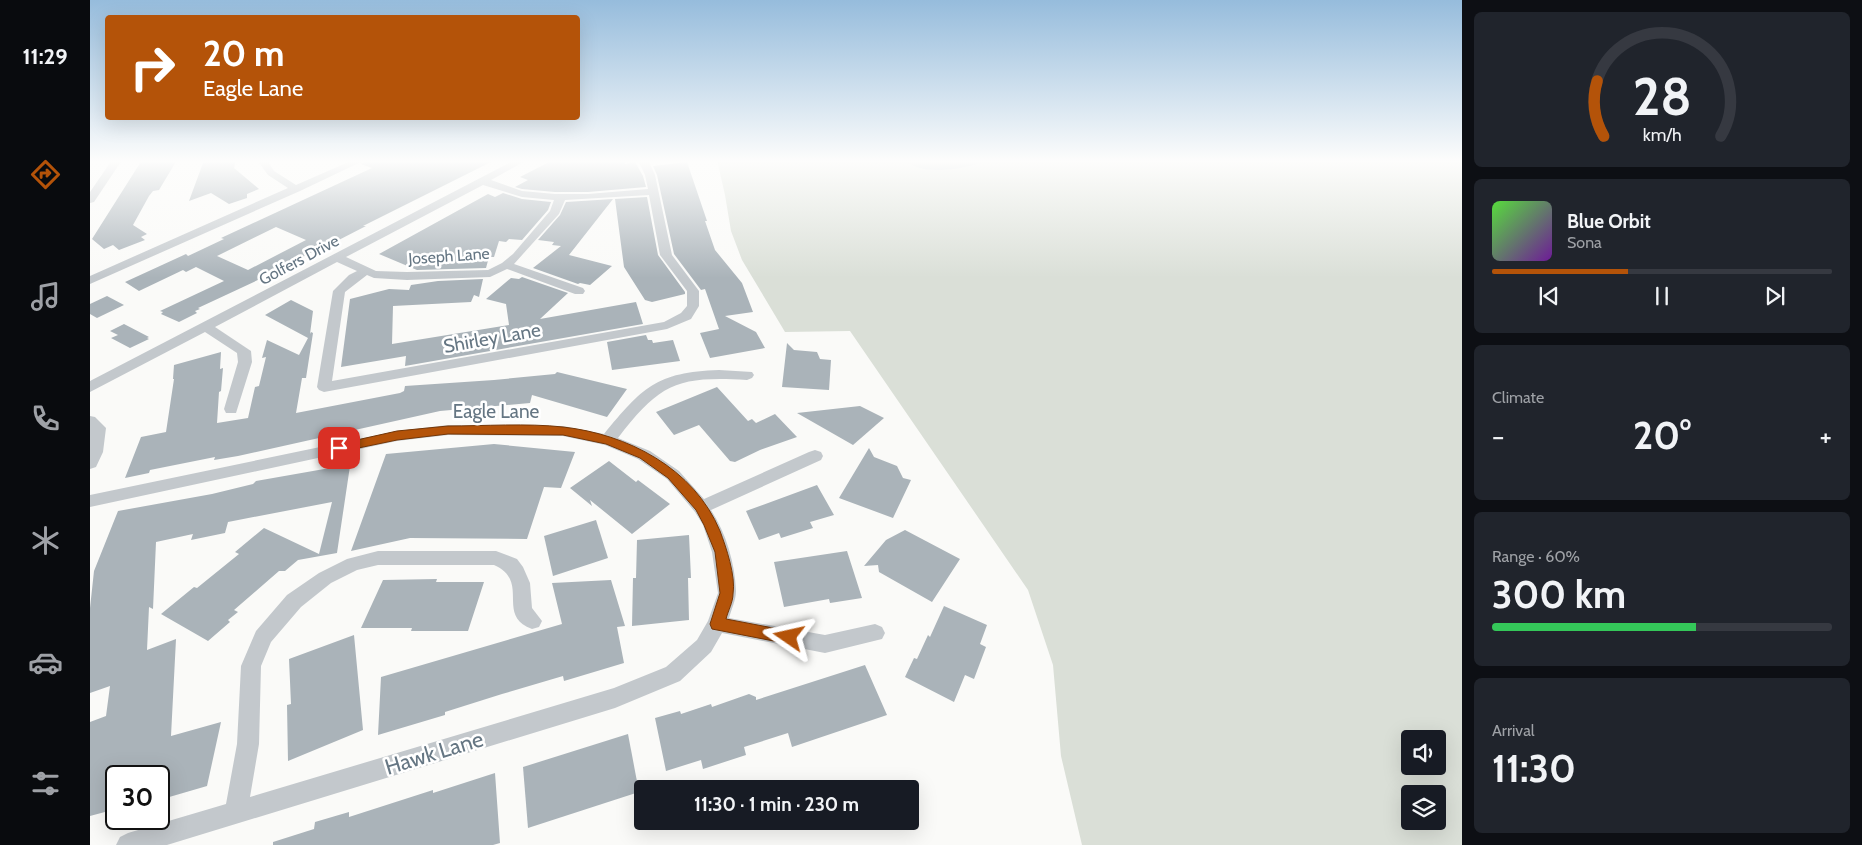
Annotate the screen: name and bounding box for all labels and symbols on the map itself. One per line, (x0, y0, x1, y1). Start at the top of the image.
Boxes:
street label: Golfers Drive (256, 231, 342, 289)
street label: Joseph Lane (407, 244, 490, 268)
street label: Shirley Lane (442, 318, 543, 358)
street label: Eagle Lane (453, 400, 540, 423)
pin (318, 427, 360, 469)
position arrow (762, 610, 814, 662)
street label: Hawk Lane (382, 725, 486, 781)
speed limit sign: 30 (105, 765, 170, 830)

